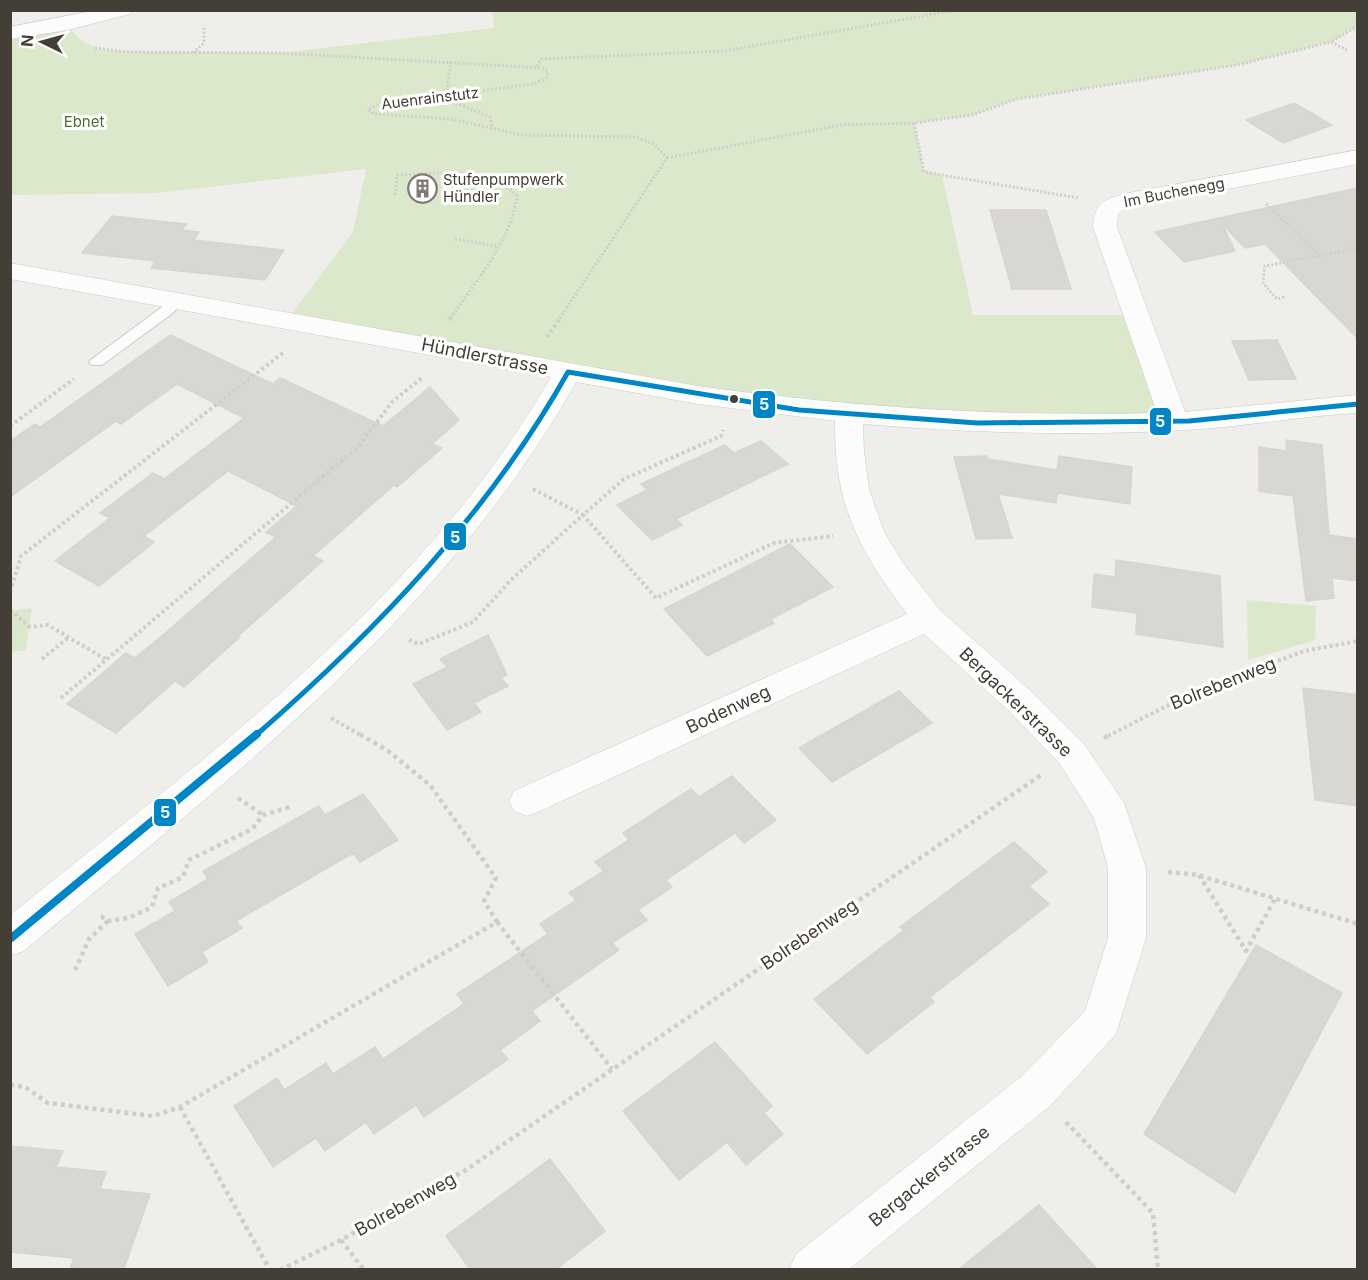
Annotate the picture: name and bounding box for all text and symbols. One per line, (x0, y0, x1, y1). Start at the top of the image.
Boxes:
north arrow (12, 12, 72, 72)
text: N (17, 34, 38, 48)
street label: Auenrainstutz (380, 83, 480, 113)
park label: Ebnet (64, 112, 104, 131)
place label: Stufenpumpwerk Hündler (443, 170, 565, 206)
building icon: Stufenpumpwerk Hündler (406, 172, 438, 204)
street label: Im Buchenegg (1122, 173, 1226, 211)
street label: Hündlerstrasse (420, 333, 550, 379)
line badge: 5 (752, 390, 776, 419)
unlabelled marker (728, 393, 740, 405)
text: 5 (759, 394, 769, 414)
line badge: 5 (1149, 407, 1172, 436)
text: 5 (1155, 411, 1165, 431)
line badge: 5 (443, 522, 467, 551)
text: 5 (450, 527, 460, 547)
street label: Bergackerstrasse (955, 643, 1077, 761)
street label: Bolrebenweg (1167, 652, 1279, 714)
street label: Bodenweg (682, 680, 774, 738)
line badge: 5 (153, 798, 177, 827)
text: 5 (160, 802, 170, 822)
street label: Bolrebenweg (757, 894, 861, 974)
street label: Bergackerstrasse (865, 1121, 993, 1231)
street label: Bolrebenweg (351, 1168, 459, 1240)

